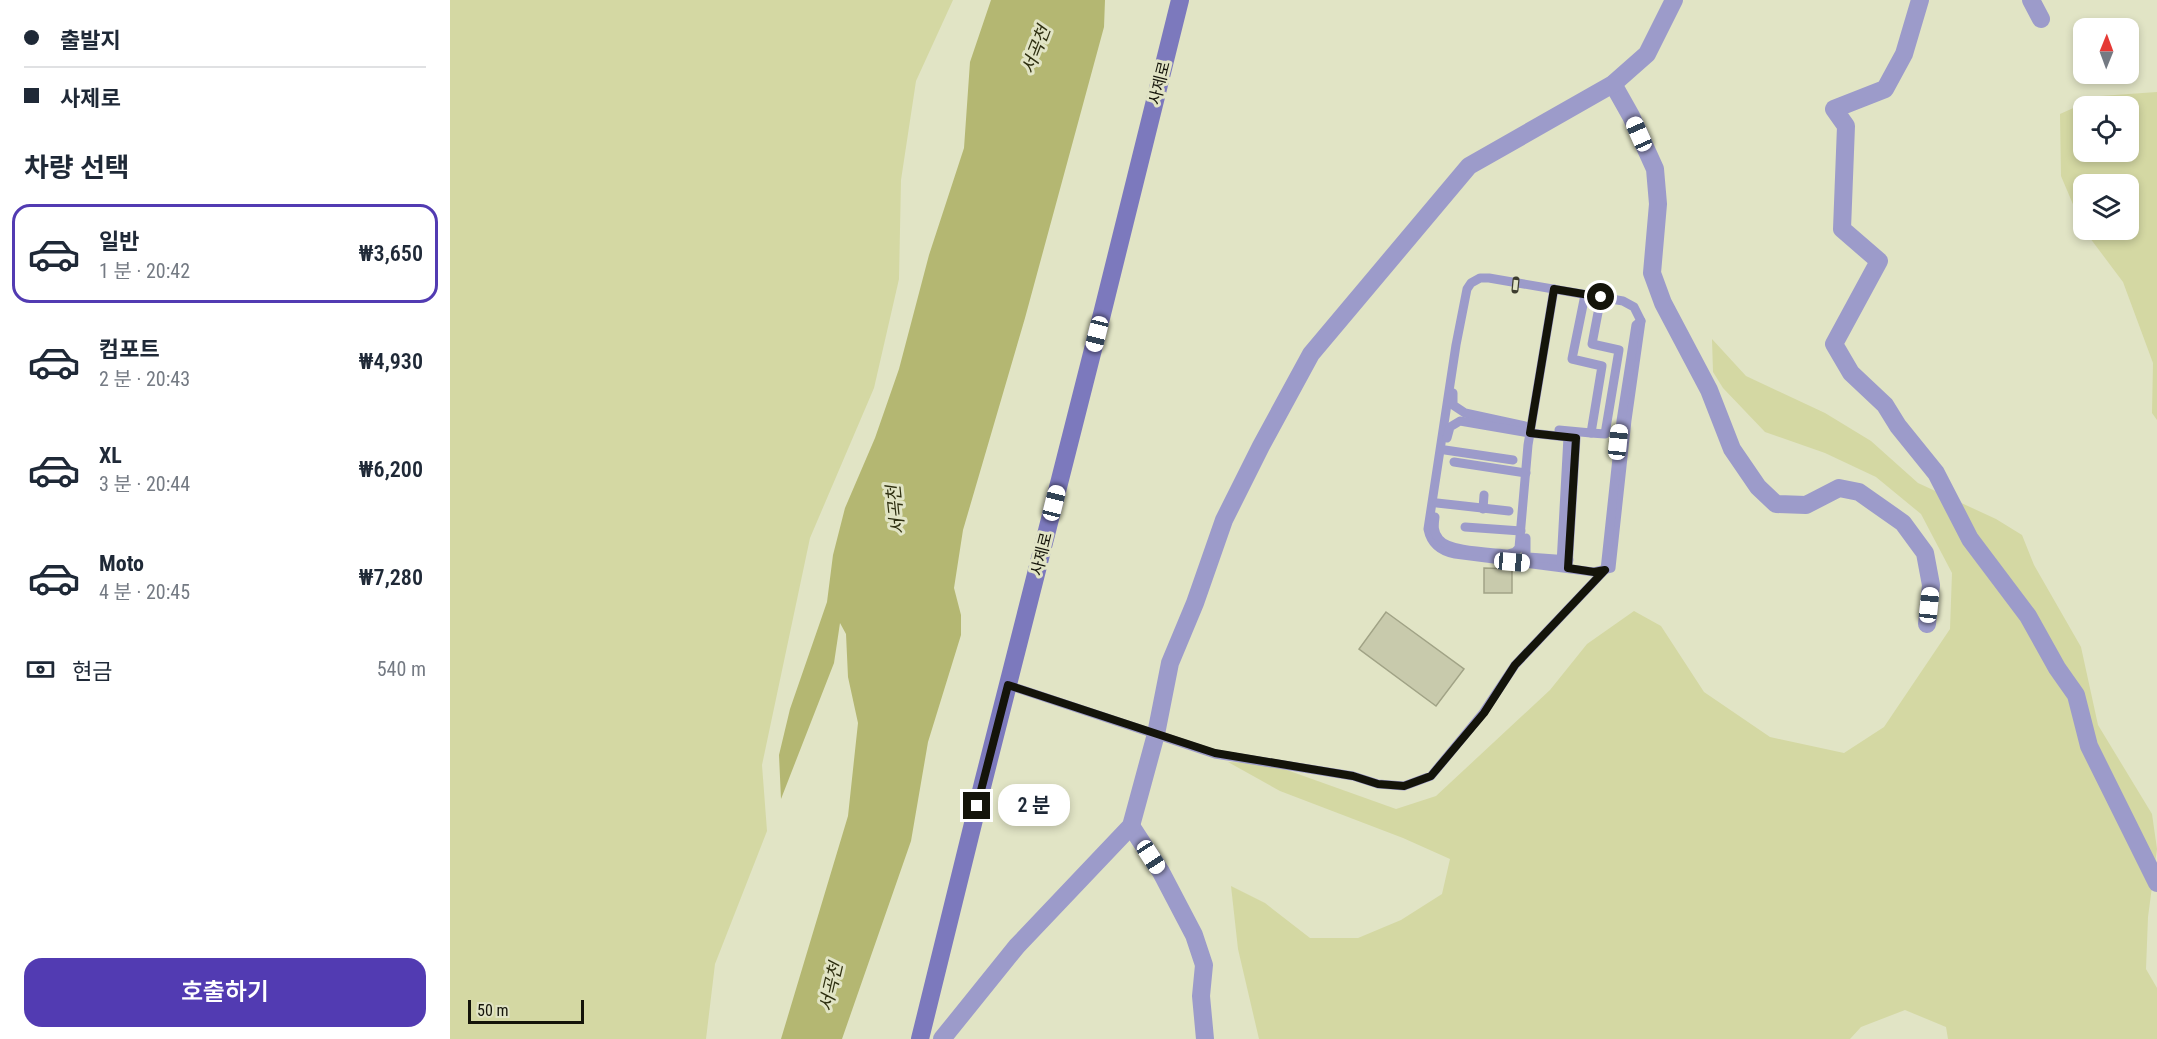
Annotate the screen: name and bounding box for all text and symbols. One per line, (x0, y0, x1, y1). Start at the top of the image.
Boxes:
north arrow (2073, 18, 2139, 84)
map controls (2073, 18, 2139, 240)
water label: 서곡천 (1017, 21, 1055, 77)
text: 출발지 (60, 28, 121, 53)
street label: 사제로 (1145, 59, 1174, 107)
text: 사제로 (60, 86, 121, 111)
button: locate (2073, 96, 2139, 162)
car (1623, 114, 1655, 154)
text: 차량 선택 (24, 152, 130, 184)
button: layers (2073, 174, 2139, 240)
icon: car (27, 227, 81, 281)
text: 일반 (99, 229, 139, 254)
text: ₩3,650 (358, 241, 423, 266)
text: 1 분 · 20:42 (99, 259, 190, 283)
route start (1587, 283, 1614, 310)
car (1084, 314, 1110, 354)
icon: car (27, 335, 81, 389)
text: 컴포트 (99, 337, 160, 362)
text: ₩4,930 (358, 349, 423, 374)
text: 2 분 · 20:43 (99, 367, 190, 391)
car (1607, 423, 1629, 461)
icon: car (27, 443, 81, 497)
text: XL (99, 443, 122, 468)
text: ₩6,200 (358, 457, 423, 482)
text: 3 분 · 20:44 (99, 472, 190, 496)
water label: 서곡천 (882, 482, 909, 536)
car (1041, 483, 1067, 523)
street label: 사제로 (1027, 530, 1056, 578)
icon: car (27, 551, 81, 605)
text: Moto (99, 551, 144, 576)
car (1493, 551, 1531, 573)
text: ₩7,280 (358, 565, 423, 590)
text: 4 분 · 20:45 (99, 580, 190, 604)
car (1918, 586, 1940, 624)
icon: cash (24, 653, 57, 686)
text: 540 m (377, 657, 426, 681)
text: 현금 (72, 659, 112, 684)
callout: 2 분 (998, 785, 1070, 827)
route end (963, 792, 990, 819)
text: 2 분 (1017, 793, 1051, 817)
car (1134, 837, 1168, 877)
button: 호출하기 (24, 958, 426, 1027)
water label: 서곡천 (815, 958, 847, 1013)
scale bar (468, 997, 584, 1024)
text: 50 m (477, 1001, 509, 1020)

